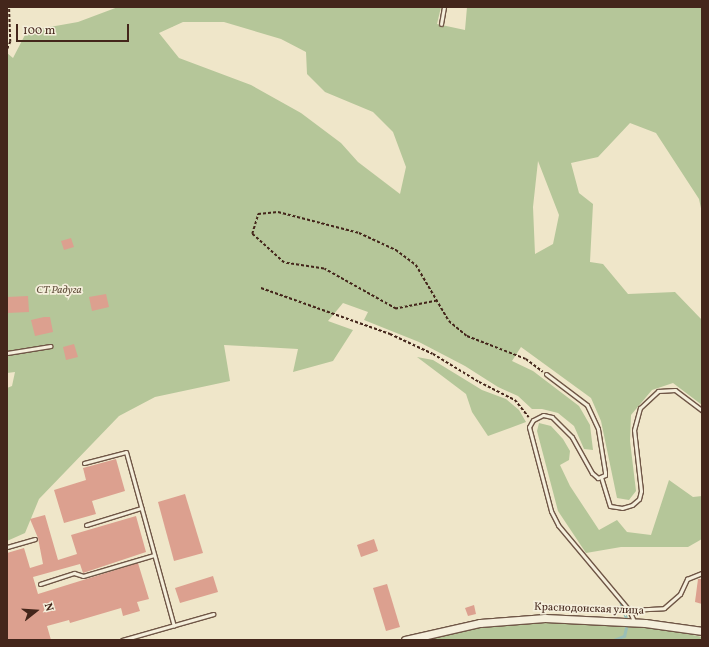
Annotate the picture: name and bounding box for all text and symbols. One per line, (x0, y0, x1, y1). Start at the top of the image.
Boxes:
scale bar (18, 16, 131, 42)
text: 100 m (23, 23, 55, 39)
park label: СТ Радуга (36, 284, 82, 298)
north arrow (16, 591, 56, 631)
text: N (40, 601, 56, 613)
street label: Краснодонская улица (534, 601, 644, 619)

